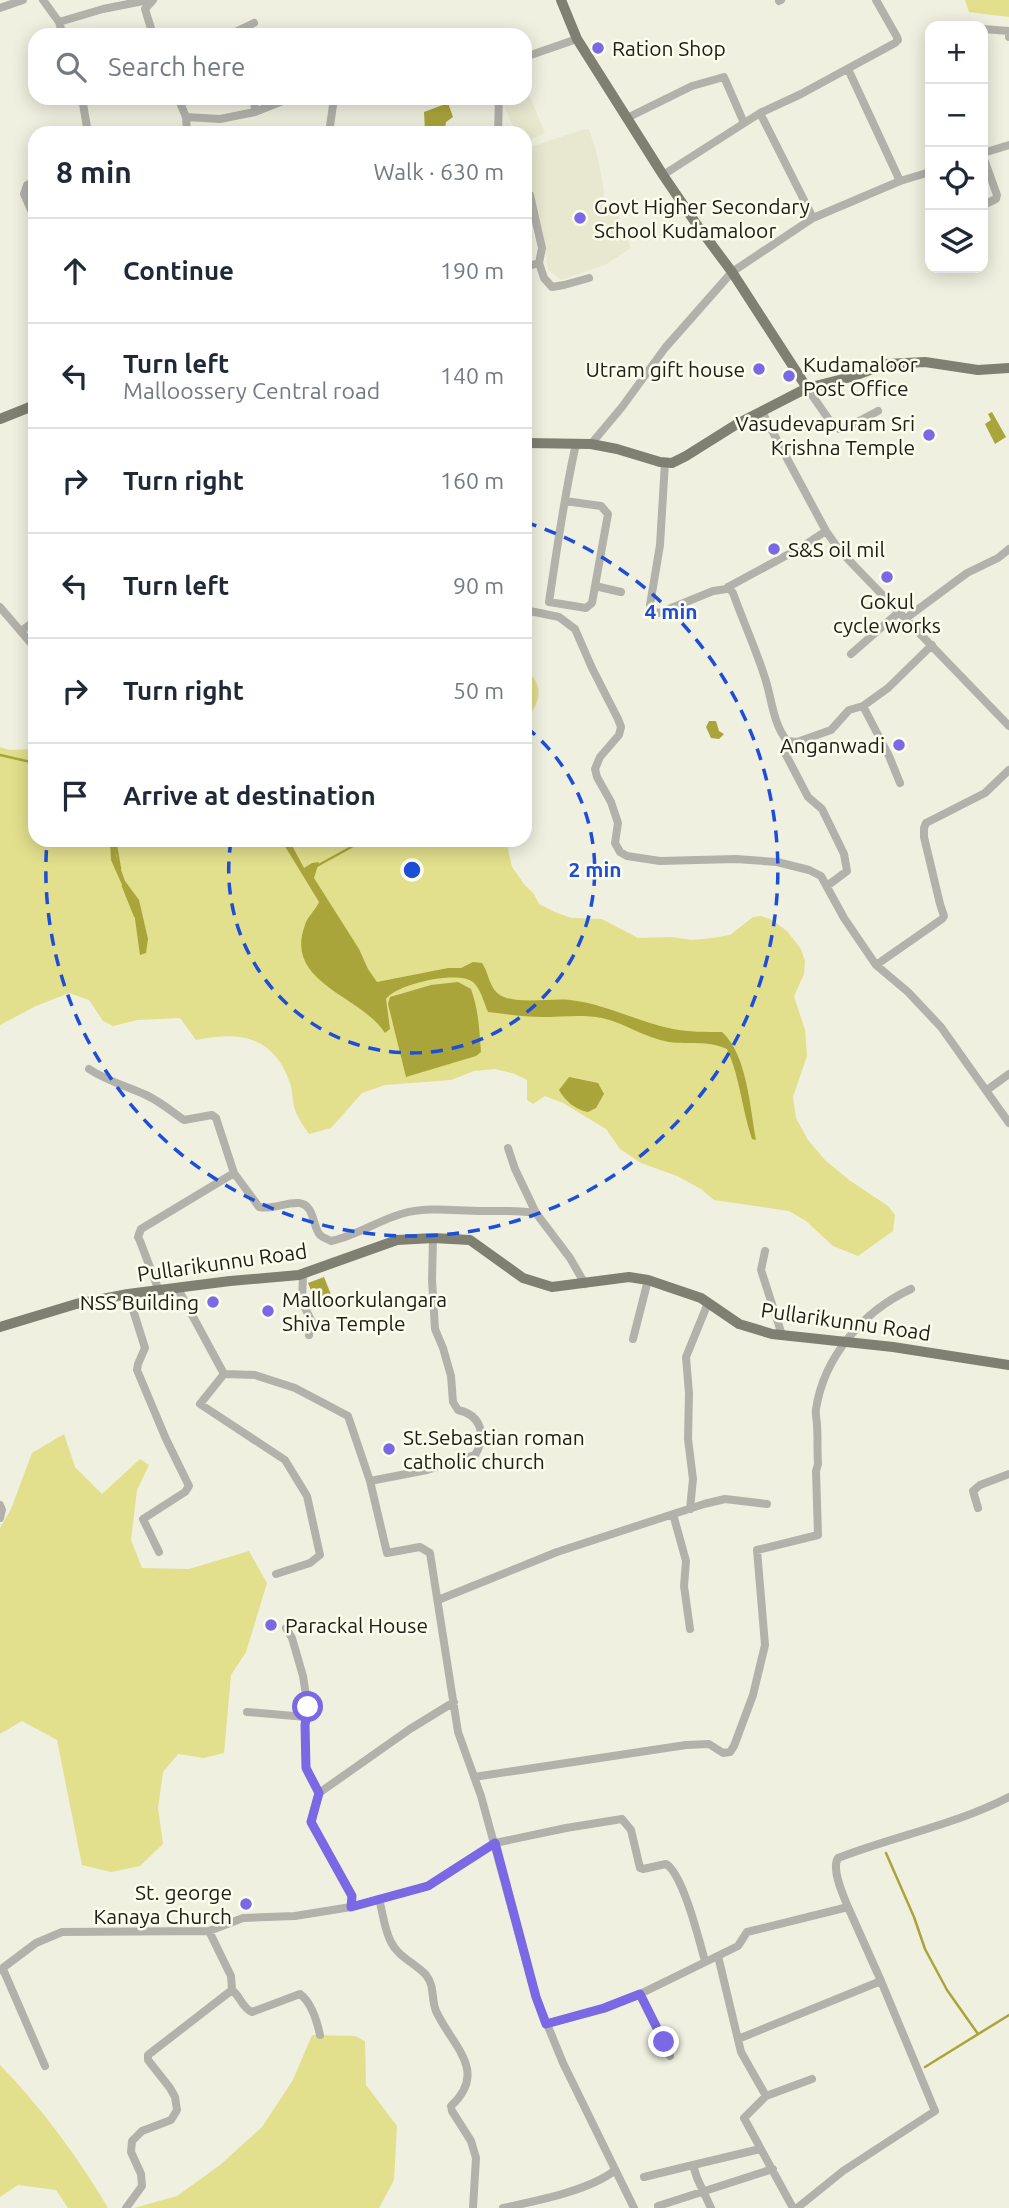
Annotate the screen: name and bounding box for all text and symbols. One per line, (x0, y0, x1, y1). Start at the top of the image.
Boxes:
map controls (925, 21, 988, 273)
button: + (925, 21, 988, 84)
search box (28, 28, 532, 105)
place label: Ration Shop (612, 36, 726, 60)
marker: Ration Shop (590, 40, 606, 56)
icon: search (52, 48, 90, 86)
text: Search here (108, 52, 245, 81)
button: − (925, 84, 988, 147)
button: locate (925, 147, 988, 210)
text: 8 min (56, 155, 132, 189)
text: Walk · 630 m (373, 159, 504, 184)
place label: Govt Higher Secondary School Kudamaloor (594, 194, 810, 242)
marker: Govt Higher Secondary School Kudamaloor (572, 210, 588, 226)
button: layers (925, 210, 988, 273)
icon: ahead (56, 252, 94, 290)
text: Continue (123, 256, 234, 285)
text: 190 m (440, 258, 504, 283)
text: Turn left (123, 349, 229, 378)
place label: Kudamaloor Post Office (803, 352, 918, 400)
icon: left (56, 357, 94, 395)
place label: Utram gift house (586, 357, 745, 381)
marker: Utram gift house (751, 361, 767, 377)
text: 140 m (440, 363, 504, 388)
marker: Kudamaloor Post Office (781, 368, 797, 384)
text: Malloossery Central road (123, 378, 380, 403)
place label: Vasudevapuram Sri Krishna Temple (735, 411, 915, 459)
marker: Vasudevapuram Sri Krishna Temple (921, 427, 937, 443)
icon: right (56, 462, 94, 500)
text: Turn right (123, 466, 244, 495)
text: 160 m (440, 468, 504, 493)
place label: S&S oil mil (788, 537, 885, 561)
marker: S&S oil mil (766, 541, 782, 557)
icon: left (56, 567, 94, 605)
marker: Gokul cycle works (879, 569, 895, 585)
text: Turn left (123, 571, 229, 600)
text: 90 m (453, 573, 504, 598)
place label: Gokul cycle works (833, 589, 941, 637)
text: 4 min (644, 599, 698, 623)
icon: right (56, 672, 94, 710)
text: Turn right (123, 676, 244, 705)
text: 50 m (453, 678, 504, 703)
place label: Anganwadi (780, 733, 885, 757)
marker: Anganwadi (891, 737, 907, 753)
icon: arrive (56, 777, 94, 815)
text: Arrive at destination (123, 781, 376, 810)
text: 2 min (568, 857, 622, 881)
centre of rings (400, 858, 424, 882)
street label: Pullarikunnu Road (136, 1238, 308, 1286)
place label: Malloorkulangara Shiva Temple (282, 1287, 447, 1335)
place label: NSS Building (80, 1290, 199, 1314)
marker: NSS Building (205, 1294, 221, 1310)
street label: Pullarikunnu Road (760, 1297, 932, 1345)
marker: Malloorkulangara Shiva Temple (260, 1303, 276, 1319)
place label: St.Sebastian roman catholic church (403, 1425, 585, 1473)
marker: St.Sebastian roman catholic church (381, 1441, 397, 1457)
place label: Parackal House (285, 1613, 428, 1637)
marker: Parackal House (263, 1617, 279, 1633)
route start (292, 1691, 323, 1722)
place label: St. george Kanaya Church (93, 1880, 232, 1928)
marker: St. george Kanaya Church (238, 1896, 254, 1912)
route end (648, 2026, 679, 2057)

